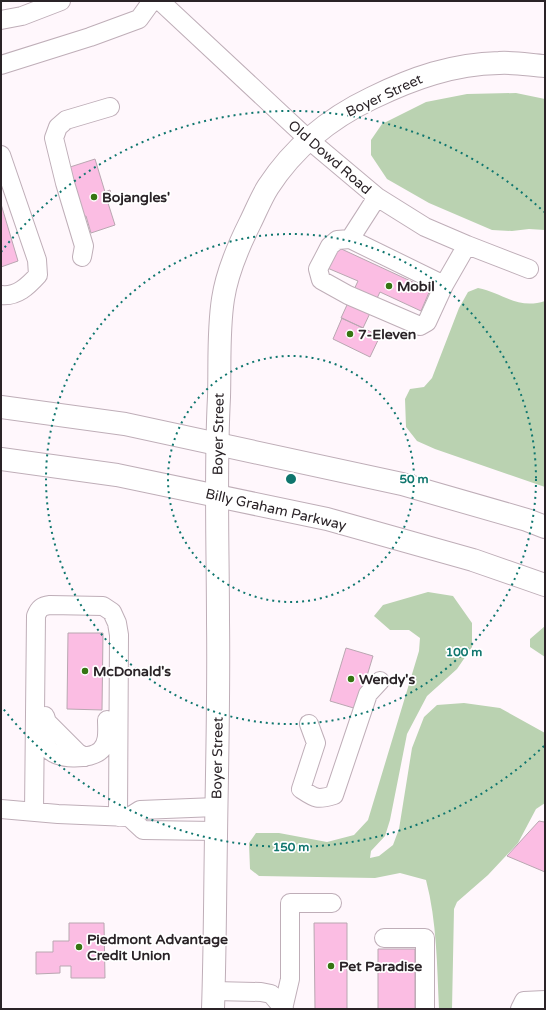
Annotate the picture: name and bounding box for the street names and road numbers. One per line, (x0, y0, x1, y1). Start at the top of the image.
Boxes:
street label: Boyer Street (343, 70, 426, 121)
street label: Old Dowd Road (285, 117, 375, 198)
street label: Boyer Street (209, 392, 228, 475)
street label: Billy Graham Parkway (204, 485, 348, 534)
street label: Boyer Street (208, 716, 227, 799)

